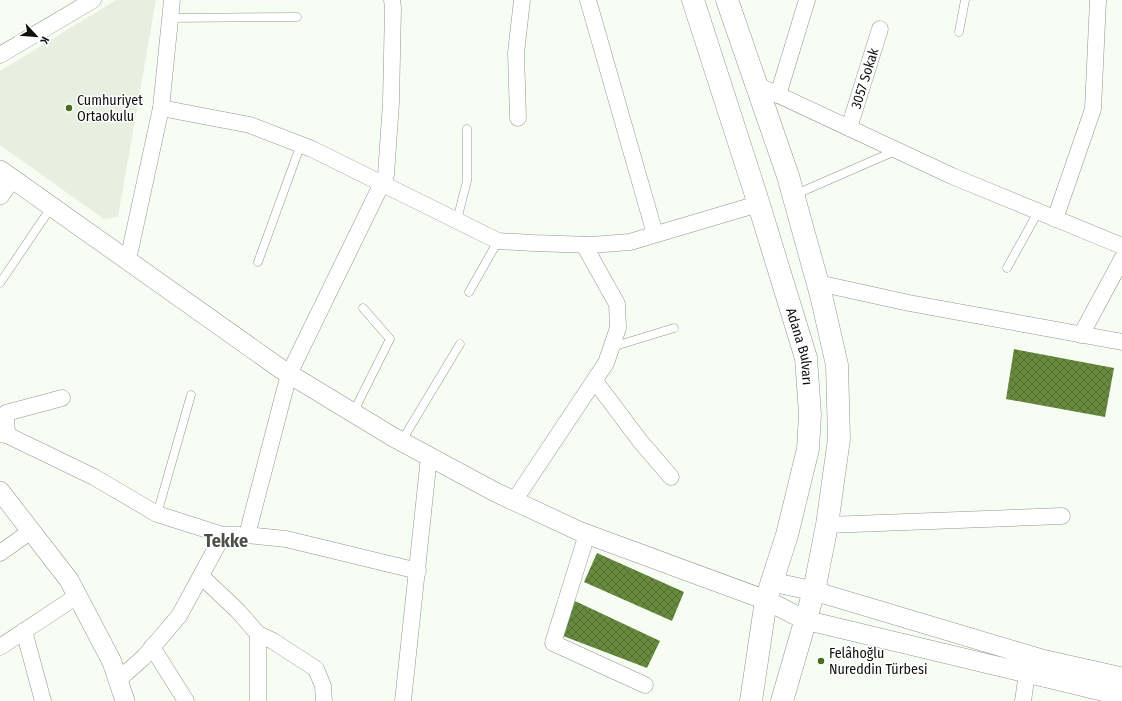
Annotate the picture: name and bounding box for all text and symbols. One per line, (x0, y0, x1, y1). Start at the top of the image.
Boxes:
north arrow (16, 16, 56, 56)
text: K (37, 34, 52, 46)
street label: 3057 Sokak (848, 46, 883, 111)
place label: Cumhuriyet Ortaokulu (77, 92, 143, 125)
marker: Cumhuriyet Ortaokulu (64, 103, 74, 113)
street label: Adana Bulvarı (782, 306, 816, 386)
district label: Tekke (204, 530, 248, 552)
place label: Felâhoğlu Nureddin Türbesi (829, 645, 927, 678)
marker: Felâhoğlu Nureddin Türbesi (816, 656, 826, 666)

